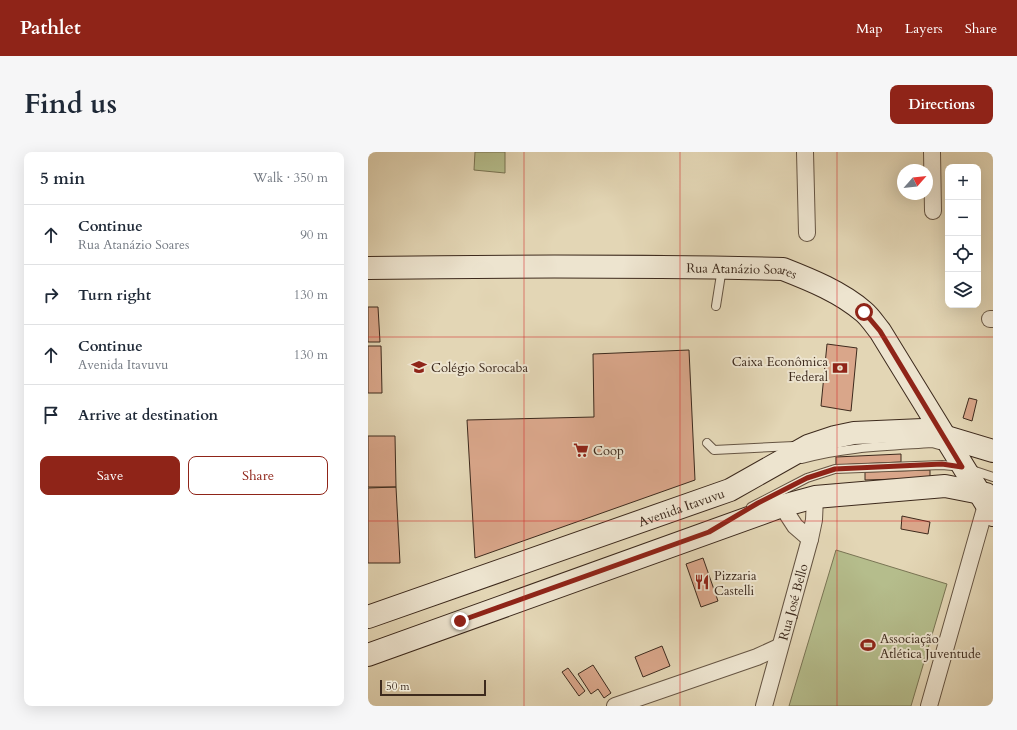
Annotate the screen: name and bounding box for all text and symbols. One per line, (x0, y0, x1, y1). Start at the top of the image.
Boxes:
text: Pathlet (20, 15, 81, 41)
text: Map (856, 19, 883, 38)
text: Layers (905, 19, 943, 38)
text: Share (965, 19, 997, 38)
text: Find us (24, 85, 117, 123)
button: Directions (890, 85, 993, 124)
north arrow (897, 164, 933, 200)
map controls (945, 164, 981, 308)
button: + (945, 164, 981, 200)
text: 5 min (40, 167, 85, 190)
text: Walk · 350 m (253, 169, 328, 187)
button: − (945, 200, 981, 236)
text: Continue (78, 216, 143, 236)
icon: ahead (40, 224, 62, 246)
text: 90 m (300, 226, 328, 244)
text: Rua Atanázio Soares (78, 236, 189, 254)
button: locate (945, 236, 981, 272)
street label: Rua Atanázio Soares (686, 259, 800, 284)
button: layers (945, 272, 981, 308)
icon: right (40, 284, 62, 306)
text: Turn right (78, 285, 151, 305)
text: 130 m (294, 286, 328, 304)
route start (855, 303, 873, 321)
text: Continue (78, 336, 143, 356)
icon: ahead (40, 344, 62, 366)
text: 130 m (294, 346, 328, 364)
place label: Caixa Econômica Federal (732, 353, 829, 386)
text: Avenida Itavuvu (78, 356, 168, 374)
school or university icon: Colégio Sorocaba (410, 358, 428, 376)
place label: Colégio Sorocaba (431, 359, 528, 377)
bank icon: Caixa Econômica Federal (831, 359, 849, 377)
icon: arrive (40, 404, 62, 426)
text: Arrive at destination (78, 405, 218, 425)
supermarket icon: Coop (572, 441, 590, 459)
place label: Coop (593, 442, 624, 460)
button: Save (40, 456, 180, 495)
button: Share (188, 456, 328, 495)
street label: Avenida Itavuvu (636, 485, 727, 531)
street label: Rua José Bello (774, 562, 813, 643)
place label: Pizzaria Castelli (714, 567, 757, 600)
restaurant icon: Pizzaria Castelli (693, 573, 711, 591)
route end (451, 612, 469, 630)
place label: Associação Atlética Juventude (880, 630, 981, 663)
sports icon: Associação Atlética Juventude (859, 636, 877, 654)
scale bar (380, 678, 486, 697)
text: 50 m (386, 679, 410, 694)

